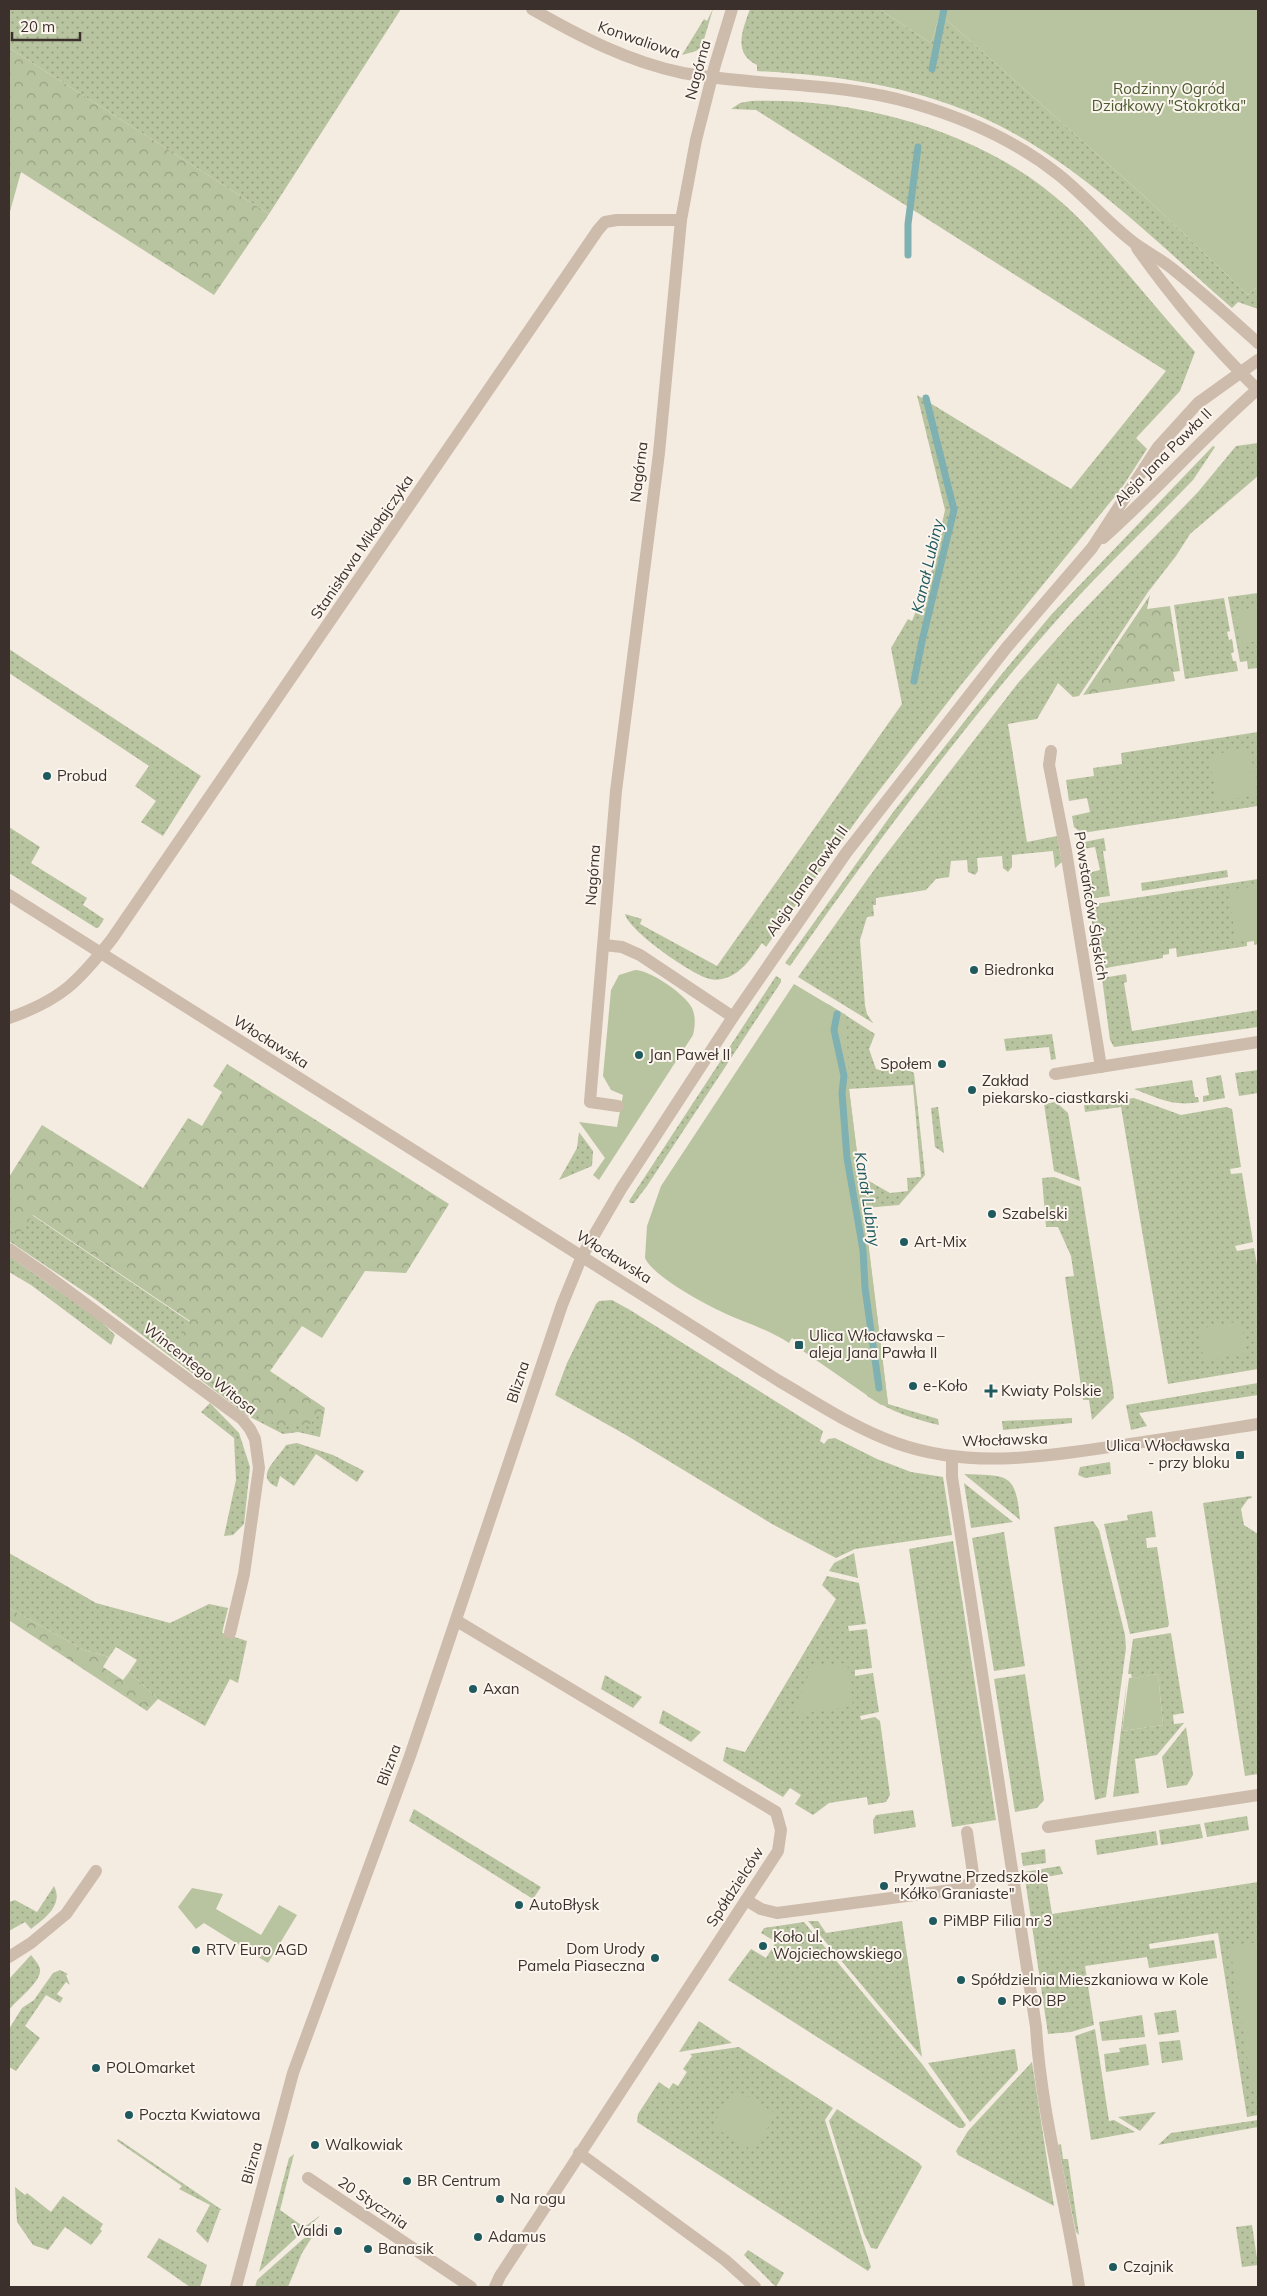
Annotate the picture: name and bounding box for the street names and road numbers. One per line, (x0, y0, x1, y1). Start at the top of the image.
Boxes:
street label: Konwaliowa (595, 17, 683, 63)
street label: Nagórna (680, 38, 715, 102)
street label: Aleja Jana Pawła II (1110, 404, 1216, 510)
street label: Nagórna (625, 440, 652, 503)
street label: Stanisława Mikołajczyka (306, 471, 417, 623)
street label: Aleja Jana Pawła II (761, 822, 852, 940)
street label: Powstańców Śląskich (1070, 830, 1113, 982)
street label: Nagórna (581, 844, 604, 906)
street label: Włocławska (230, 1011, 313, 1072)
street label: Włocławska (573, 1226, 656, 1287)
street label: Wincentego Witosa (140, 1318, 261, 1419)
street label: Blizna (502, 1358, 533, 1405)
street label: Włocławska (962, 1429, 1048, 1450)
street label: Blizna (372, 1741, 405, 1788)
street label: Spółdzielców (702, 1843, 767, 1930)
street label: Blizna (237, 2140, 266, 2186)
street label: 20 Stycznia (334, 2172, 412, 2233)

